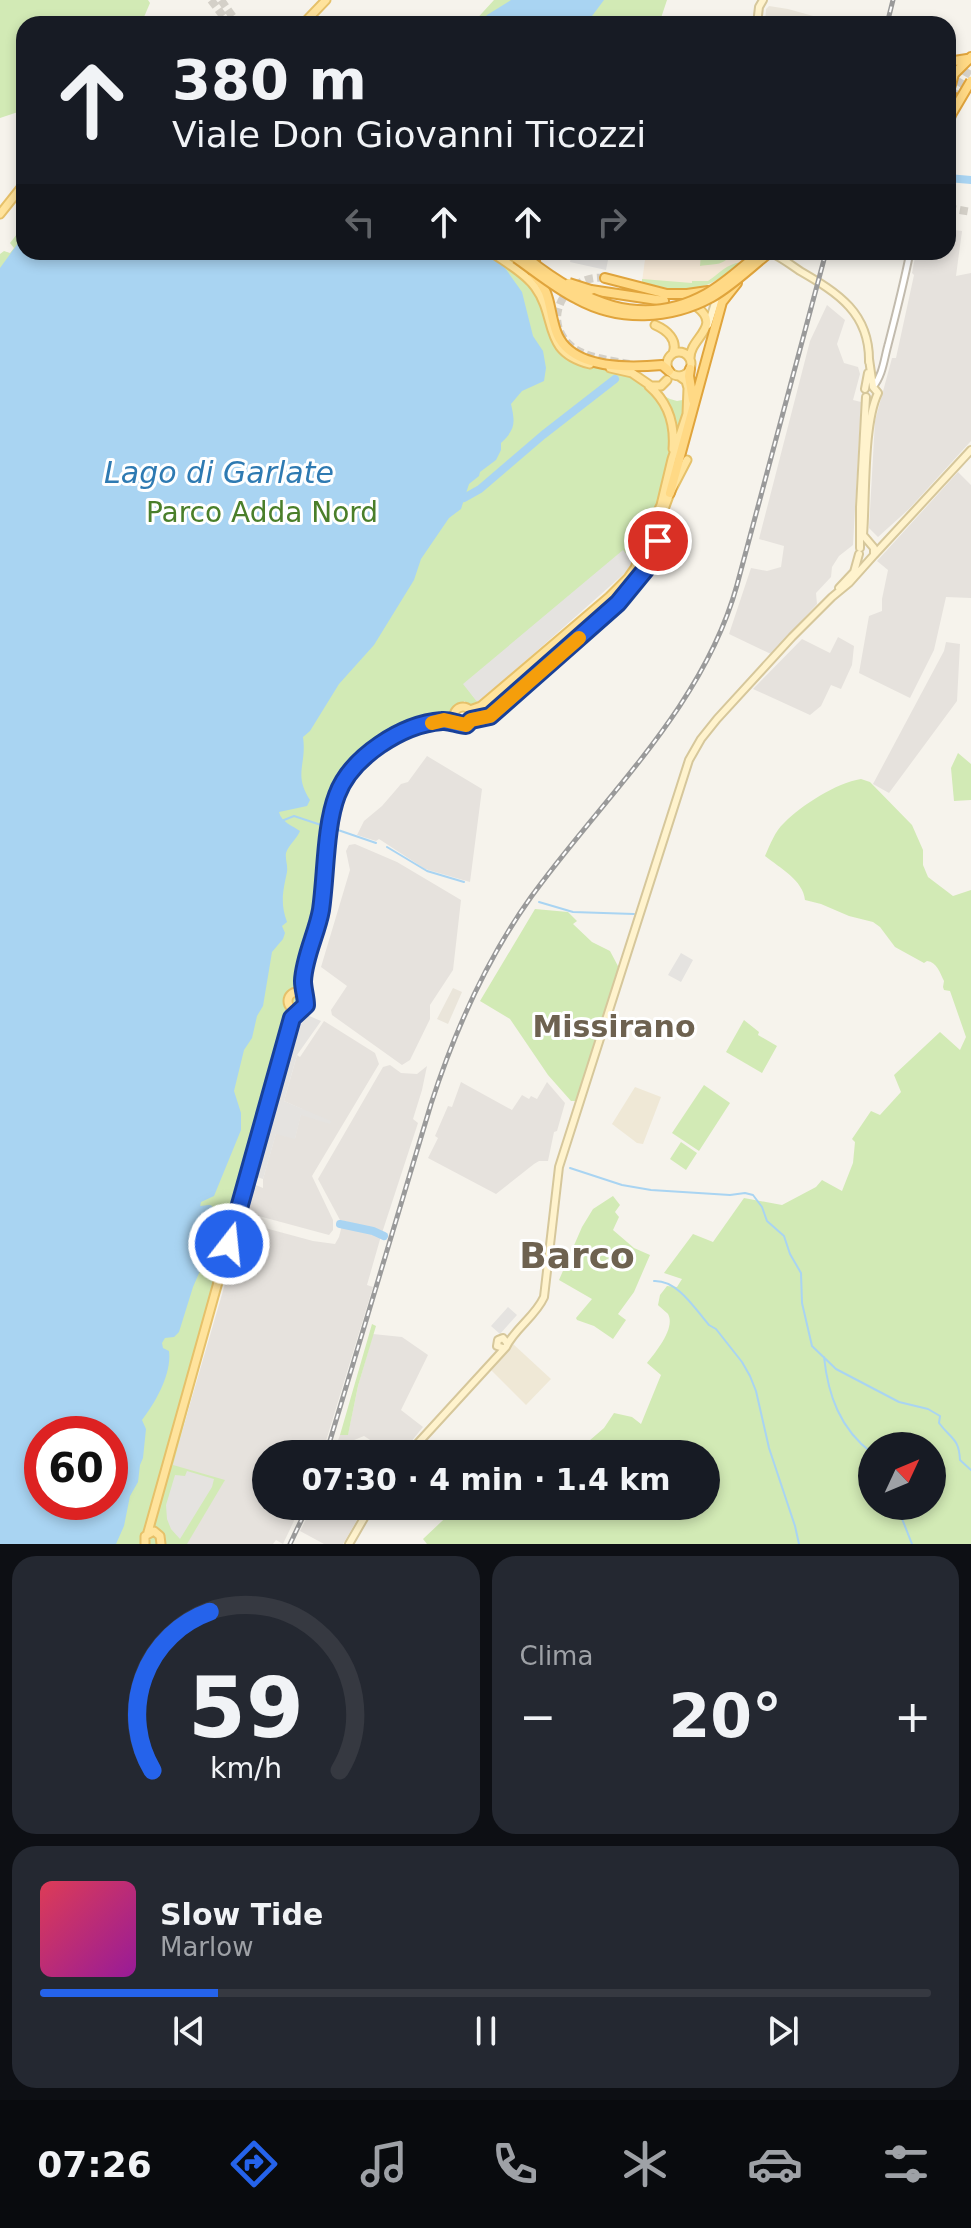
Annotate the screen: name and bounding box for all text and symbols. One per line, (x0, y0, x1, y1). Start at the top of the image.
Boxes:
text: 380 m (172, 47, 367, 112)
icon: ahead (40, 48, 144, 152)
text: Viale Don Giovanni Ticozzi (172, 114, 646, 155)
icon: left (338, 200, 382, 244)
icon: ahead (422, 200, 466, 244)
icon: ahead (506, 200, 550, 244)
icon: right (590, 200, 634, 244)
water label: Lago di Garlate (104, 455, 334, 490)
park label: Parco Adda Nord (146, 496, 378, 529)
pin (624, 507, 692, 575)
icon: arrive (636, 519, 680, 563)
district label: Missirano (532, 1009, 696, 1044)
position arrow (187, 1202, 271, 1286)
district label: Barco (519, 1235, 635, 1276)
speed limit sign: 60 (24, 1416, 128, 1520)
north arrow (858, 1432, 946, 1520)
map controls (858, 1432, 946, 1520)
text: 07:30 · 4 min · 1.4 km (301, 1462, 671, 1497)
text: Clima (520, 1641, 593, 1671)
text: 59 (188, 1660, 304, 1757)
text: 20° (669, 1681, 782, 1751)
text: − (520, 1691, 556, 1742)
text: + (894, 1691, 931, 1742)
text: km/h (210, 1751, 282, 1785)
text: Slow Tide (160, 1897, 323, 1932)
text: Marlow (160, 1932, 253, 1962)
icon: previous (167, 2009, 211, 2053)
icon: pause (464, 2009, 508, 2053)
icon: next (761, 2009, 805, 2053)
icon: directions (226, 2136, 282, 2192)
icon: music (356, 2136, 412, 2192)
icon: phone (487, 2136, 543, 2192)
icon: climate (617, 2136, 673, 2192)
icon: car (747, 2136, 803, 2192)
icon: filters (878, 2136, 934, 2192)
text: 07:26 (37, 2144, 152, 2185)

